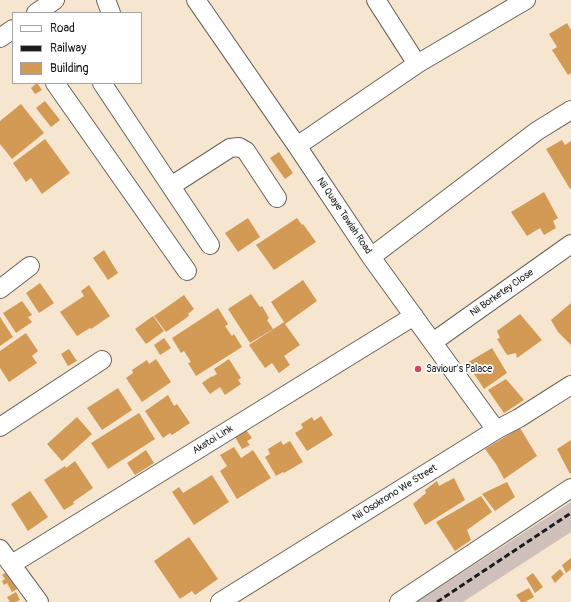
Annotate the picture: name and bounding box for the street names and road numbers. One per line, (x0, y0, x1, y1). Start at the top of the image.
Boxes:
street label: Nii Quaye Tawiah Road (314, 175, 374, 257)
street label: Nii Borketey Close (468, 267, 536, 319)
street label: Akatoi Link (191, 423, 235, 457)
street label: Nii Osokrono We Street (350, 462, 440, 524)

